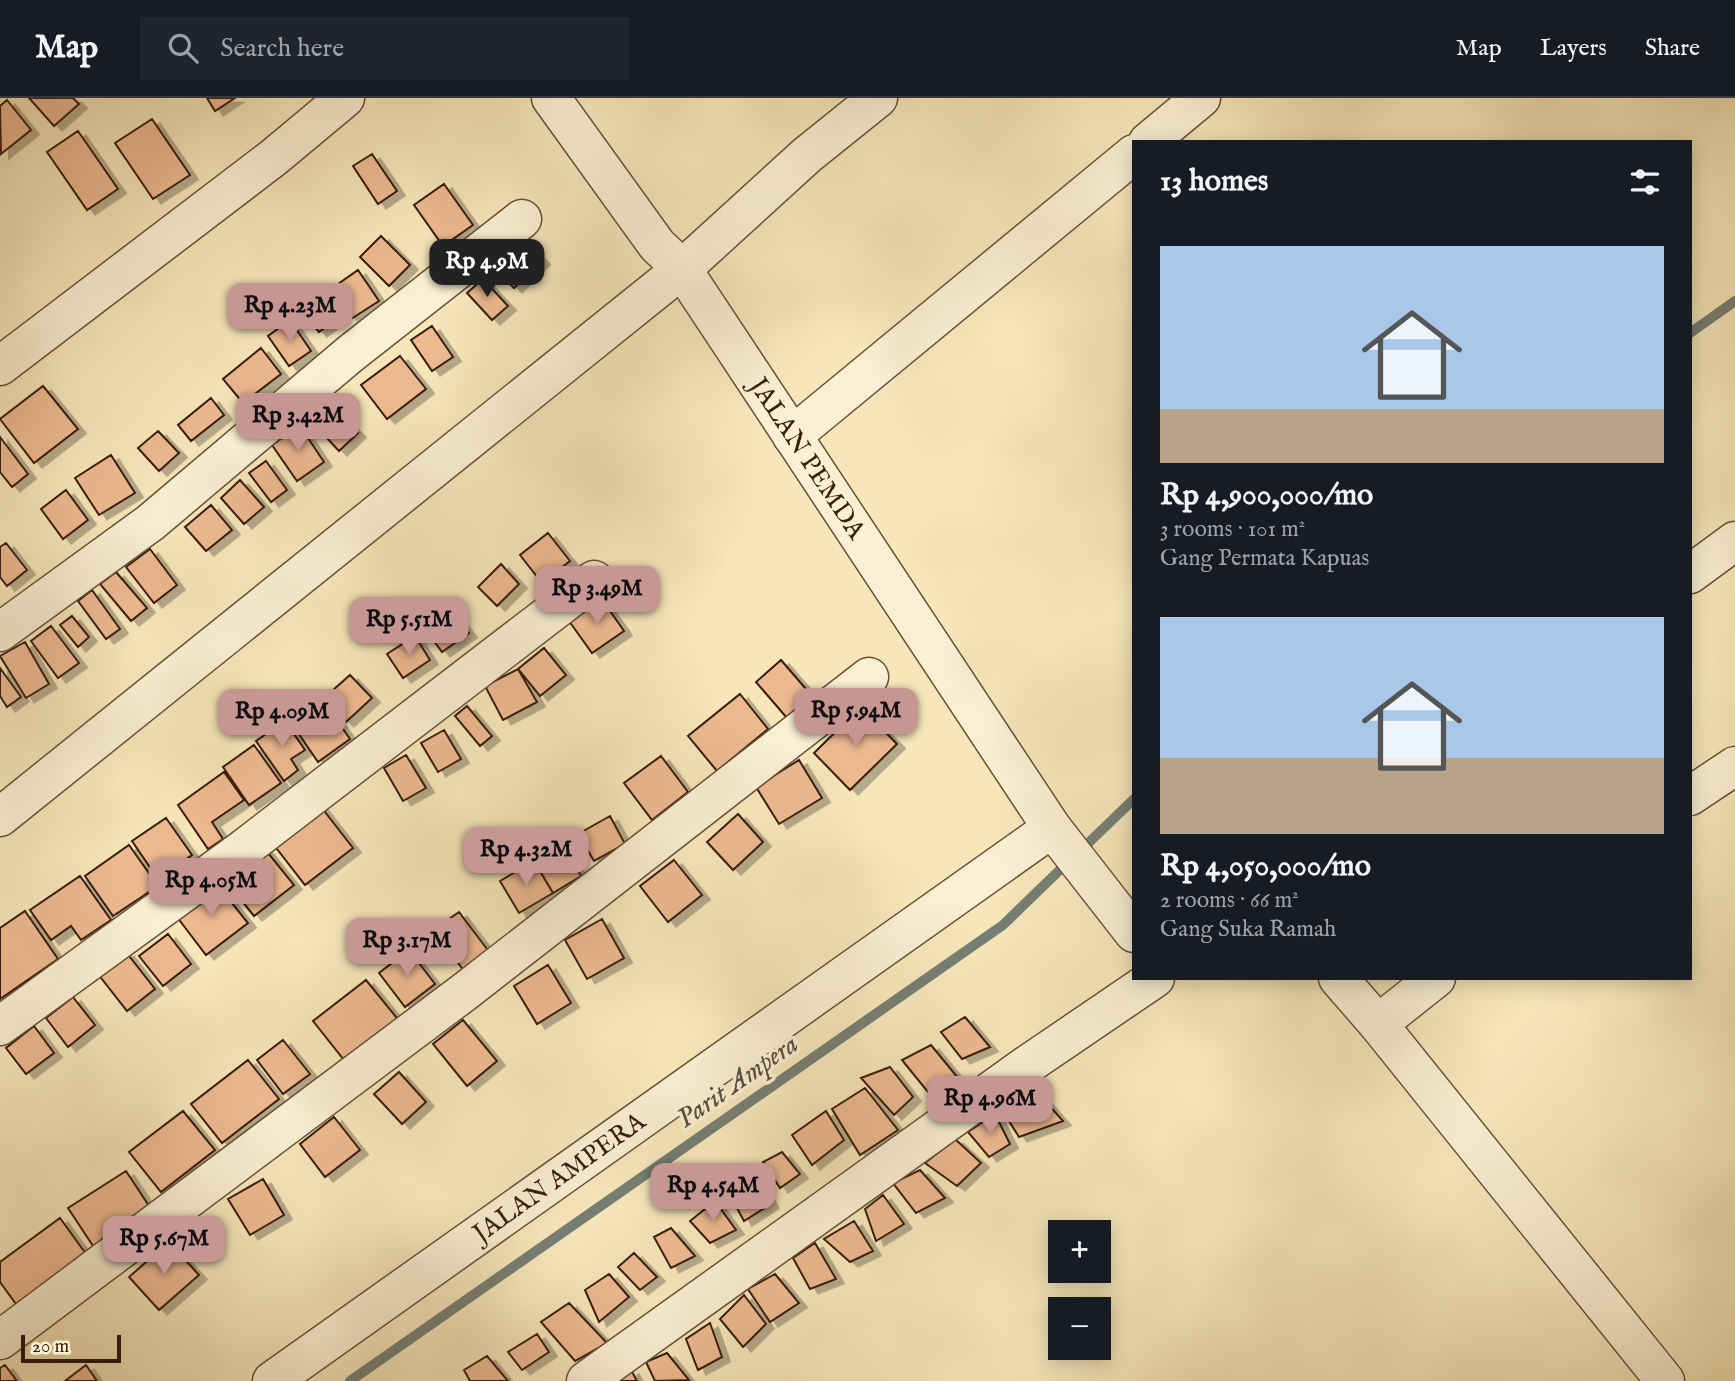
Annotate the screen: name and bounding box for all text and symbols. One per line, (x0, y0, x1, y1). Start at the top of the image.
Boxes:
search box (140, 17, 630, 80)
text: Map (35, 27, 98, 69)
icon: search (164, 29, 202, 67)
text: Search here (220, 32, 344, 65)
text: Map (1456, 33, 1502, 64)
text: Layers (1540, 33, 1607, 64)
text: Share (1645, 33, 1700, 64)
text: 13 homes (1160, 163, 1268, 201)
icon: filters (1626, 163, 1664, 201)
pin: Rp 4.9M (422, 240, 552, 299)
text: Rp 4.9M (445, 247, 529, 276)
pin: Rp 4.23M (218, 284, 362, 343)
text: Rp 4.23M (244, 291, 336, 320)
icon: home (1349, 292, 1475, 418)
street label: JALAN PEMDA (740, 369, 874, 547)
pin: Rp 3.42M (226, 394, 370, 453)
text: Rp 3.42M (252, 401, 344, 430)
text: Rp 4,900,000/mo (1160, 477, 1373, 515)
text: 3 rooms · 101 m² (1160, 515, 1305, 544)
text: Gang Permata Kapuas (1160, 544, 1369, 573)
pin: Rp 3.49M (525, 566, 669, 626)
text: Rp 3.49M (551, 574, 643, 603)
pin: Rp 5.51M (337, 598, 481, 657)
text: Rp 5.51M (366, 605, 452, 634)
icon: home (1349, 663, 1475, 789)
pin: Rp 5.94M (784, 688, 928, 748)
pin: Rp 4.09M (210, 690, 354, 749)
text: Rp 5.94M (811, 696, 901, 725)
text: Rp 4.09M (235, 697, 329, 726)
pin: Rp 4.32M (454, 828, 598, 887)
text: Rp 4.32M (480, 835, 572, 864)
text: Rp 4,050,000/mo (1160, 848, 1371, 886)
pin: Rp 4.05M (139, 858, 283, 918)
text: Rp 4.05M (165, 866, 257, 895)
text: 2 rooms · 66 m² (1160, 886, 1299, 915)
text: Gang Suka Ramah (1160, 915, 1336, 944)
pin: Rp 3.17M (335, 918, 479, 978)
text: Rp 3.17M (362, 926, 452, 955)
water label: Parit Ampera (670, 1027, 806, 1137)
pin: Rp 4.96M (918, 1076, 1062, 1136)
text: Rp 4.96M (944, 1084, 1036, 1113)
street label: JALAN AMPERA (464, 1104, 653, 1252)
pin: Rp 4.54M (641, 1164, 785, 1223)
text: Rp 4.54M (667, 1171, 759, 1200)
pin: Rp 5.67M (92, 1216, 236, 1276)
map controls (1048, 1220, 1111, 1360)
button: + (1048, 1220, 1111, 1283)
text: Rp 5.67M (119, 1224, 209, 1253)
button: − (1048, 1297, 1111, 1360)
scale bar (21, 1332, 121, 1364)
text: 20 m (32, 1335, 69, 1359)

